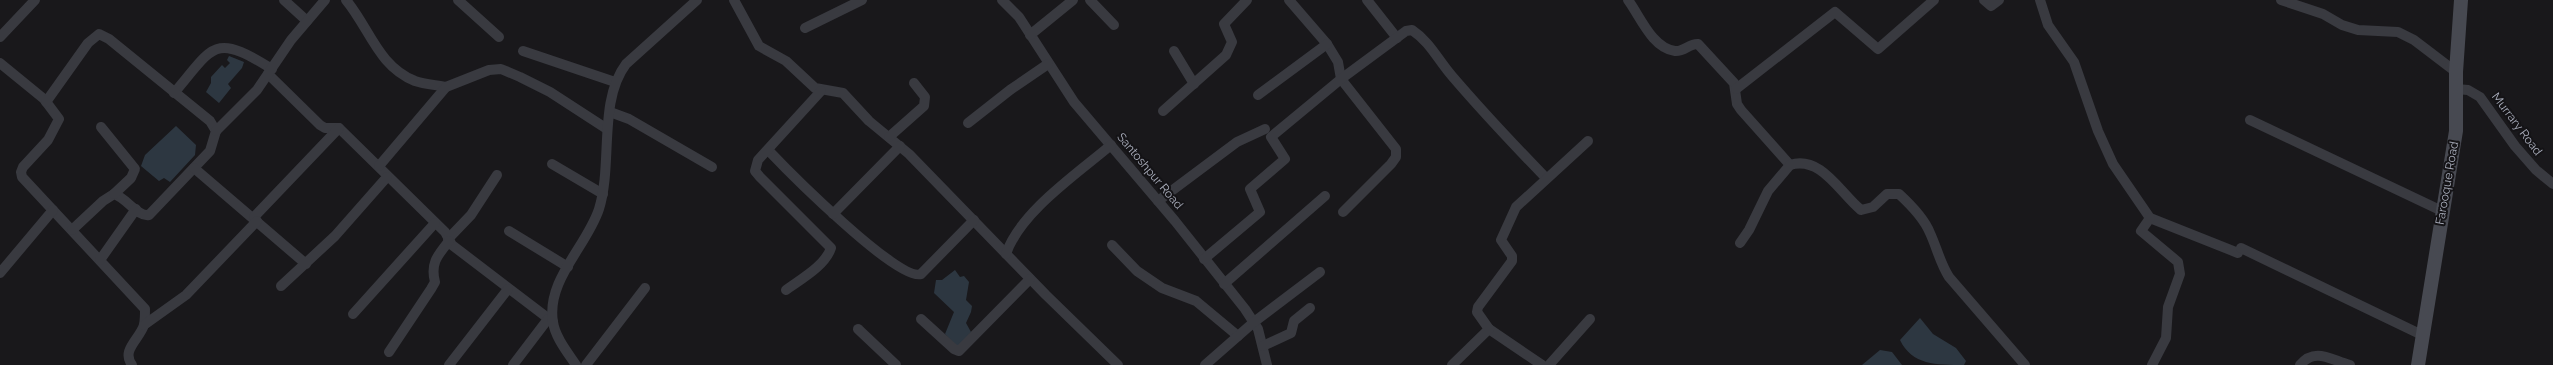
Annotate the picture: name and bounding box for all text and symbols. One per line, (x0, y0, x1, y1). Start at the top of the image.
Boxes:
street label: Murrary Road (2489, 90, 2545, 158)
street label: Santoshpur Road (1114, 130, 1186, 212)
street label: Farooque Road (2433, 140, 2461, 226)

